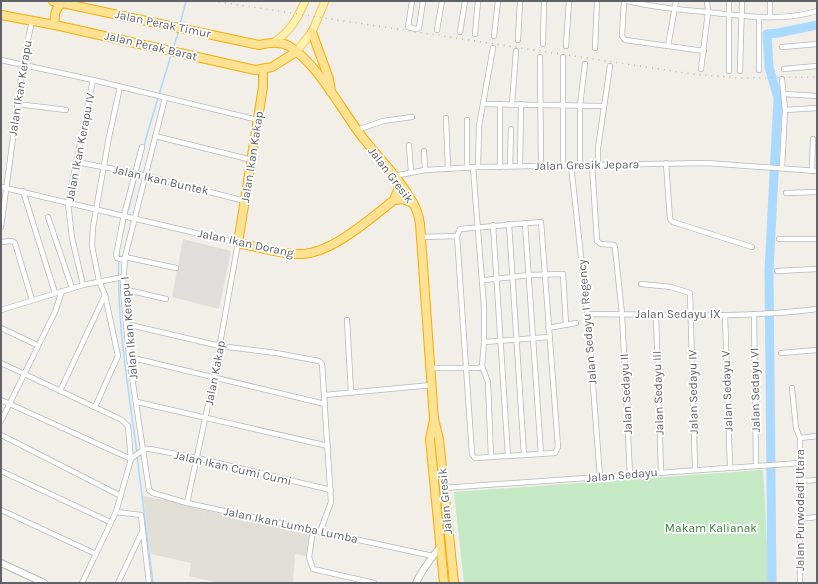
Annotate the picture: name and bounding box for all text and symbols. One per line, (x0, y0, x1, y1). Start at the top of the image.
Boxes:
street label: Jalan Perak Timur (114, 7, 213, 41)
street label: Jalan Perak Barat (103, 29, 199, 64)
street label: Jalan Ikan Kerapu (5, 39, 35, 137)
street label: Jalan Ikan Kerapu IV (63, 91, 97, 202)
street label: Jalan Ikan Kakap (238, 110, 266, 204)
street label: Jalan Gresik (365, 144, 417, 206)
street label: Jalan Gresik Jepara (534, 157, 640, 173)
street label: Jalan Ikan Buntek (112, 162, 210, 198)
street label: Jalan Ikan Dorang (197, 226, 295, 260)
street label: Jalan Sedayu I Regency (574, 258, 599, 385)
street label: Jalan Ikan Kerapu I (118, 276, 140, 380)
street label: Jalan Sedayu IX (635, 307, 721, 321)
street label: Jalan Kakap (202, 339, 228, 407)
street label: Jalan Sedayu VI (747, 348, 763, 432)
street label: Jalan Sedayu IV (685, 349, 701, 434)
street label: Jalan Sedayu V (719, 350, 735, 432)
street label: Jalan Sedayu III (650, 351, 666, 435)
street label: Jalan Sedayu II (617, 353, 635, 435)
street label: Jalan Ikan Cumi Cumi (173, 448, 293, 488)
street label: Jalan Purwodadi Utara (793, 449, 807, 571)
street label: Jalan Sedayu (586, 465, 658, 485)
street label: Jalan Gresik (435, 467, 455, 535)
street label: Jalan Ikan Lumba Lumba (223, 504, 359, 546)
park label: Makam Kalianak (665, 521, 757, 535)

